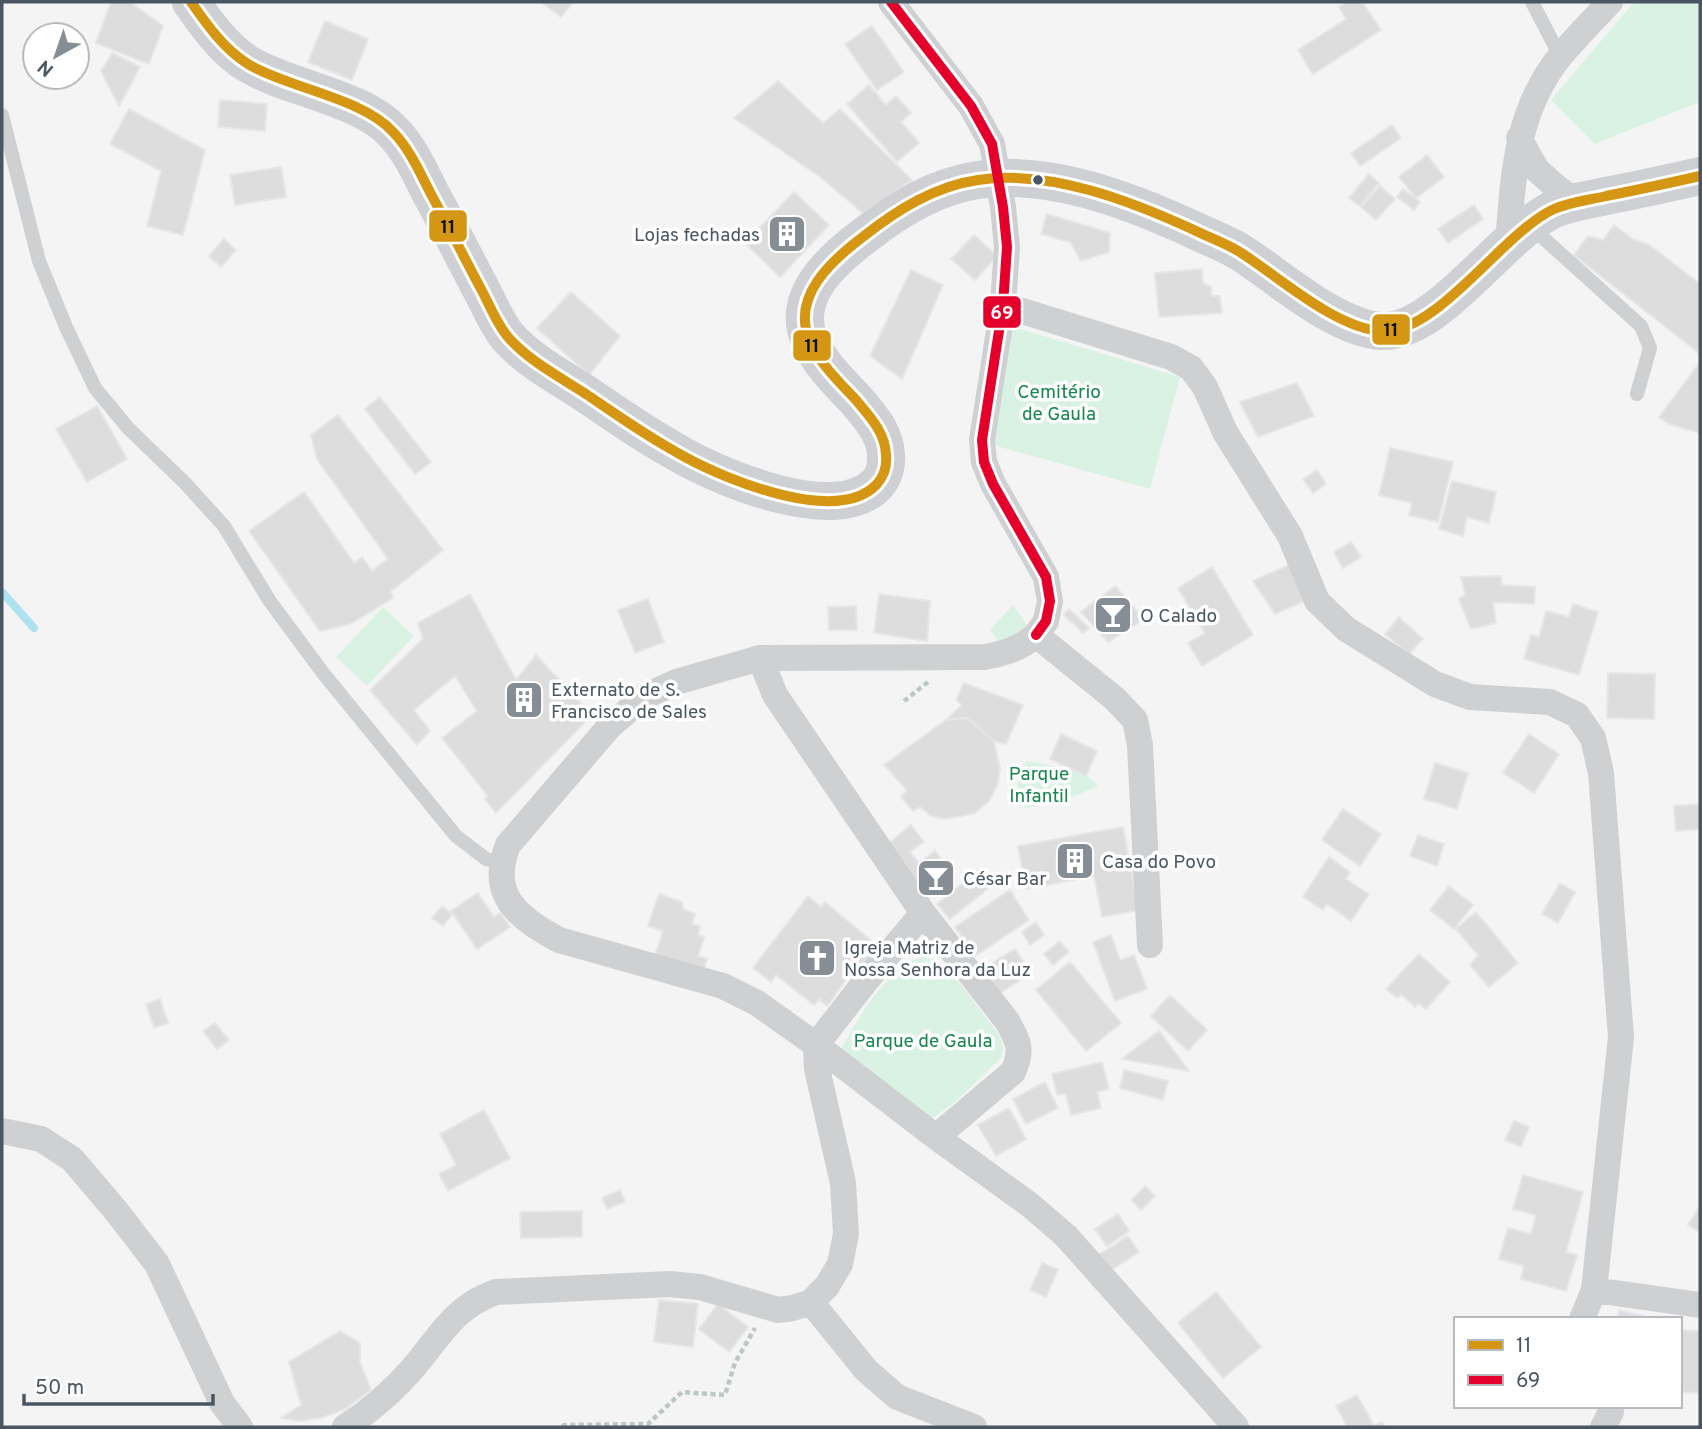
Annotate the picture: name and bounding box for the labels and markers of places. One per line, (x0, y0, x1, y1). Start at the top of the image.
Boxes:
unlabelled marker (1031, 173, 1045, 187)
building icon: Lojas fechadas (766, 213, 808, 255)
place label: Lojas fechadas (634, 224, 760, 248)
bar icon: O Calado (1092, 594, 1134, 636)
place label: O Calado (1140, 605, 1217, 629)
building icon: Externato de S. Francisco de Sales (503, 679, 545, 721)
place label: Externato de S. Francisco de Sales (551, 679, 707, 725)
building icon: Casa do Povo (1054, 840, 1096, 882)
place label: Casa do Povo (1102, 851, 1216, 875)
bar icon: César Bar (915, 857, 957, 899)
place label: César Bar (963, 868, 1047, 892)
church icon: Igreja Matriz de Nossa Senhora da Luz (796, 937, 838, 979)
place label: Igreja Matriz de Nossa Senhora da Luz (844, 937, 1031, 983)

